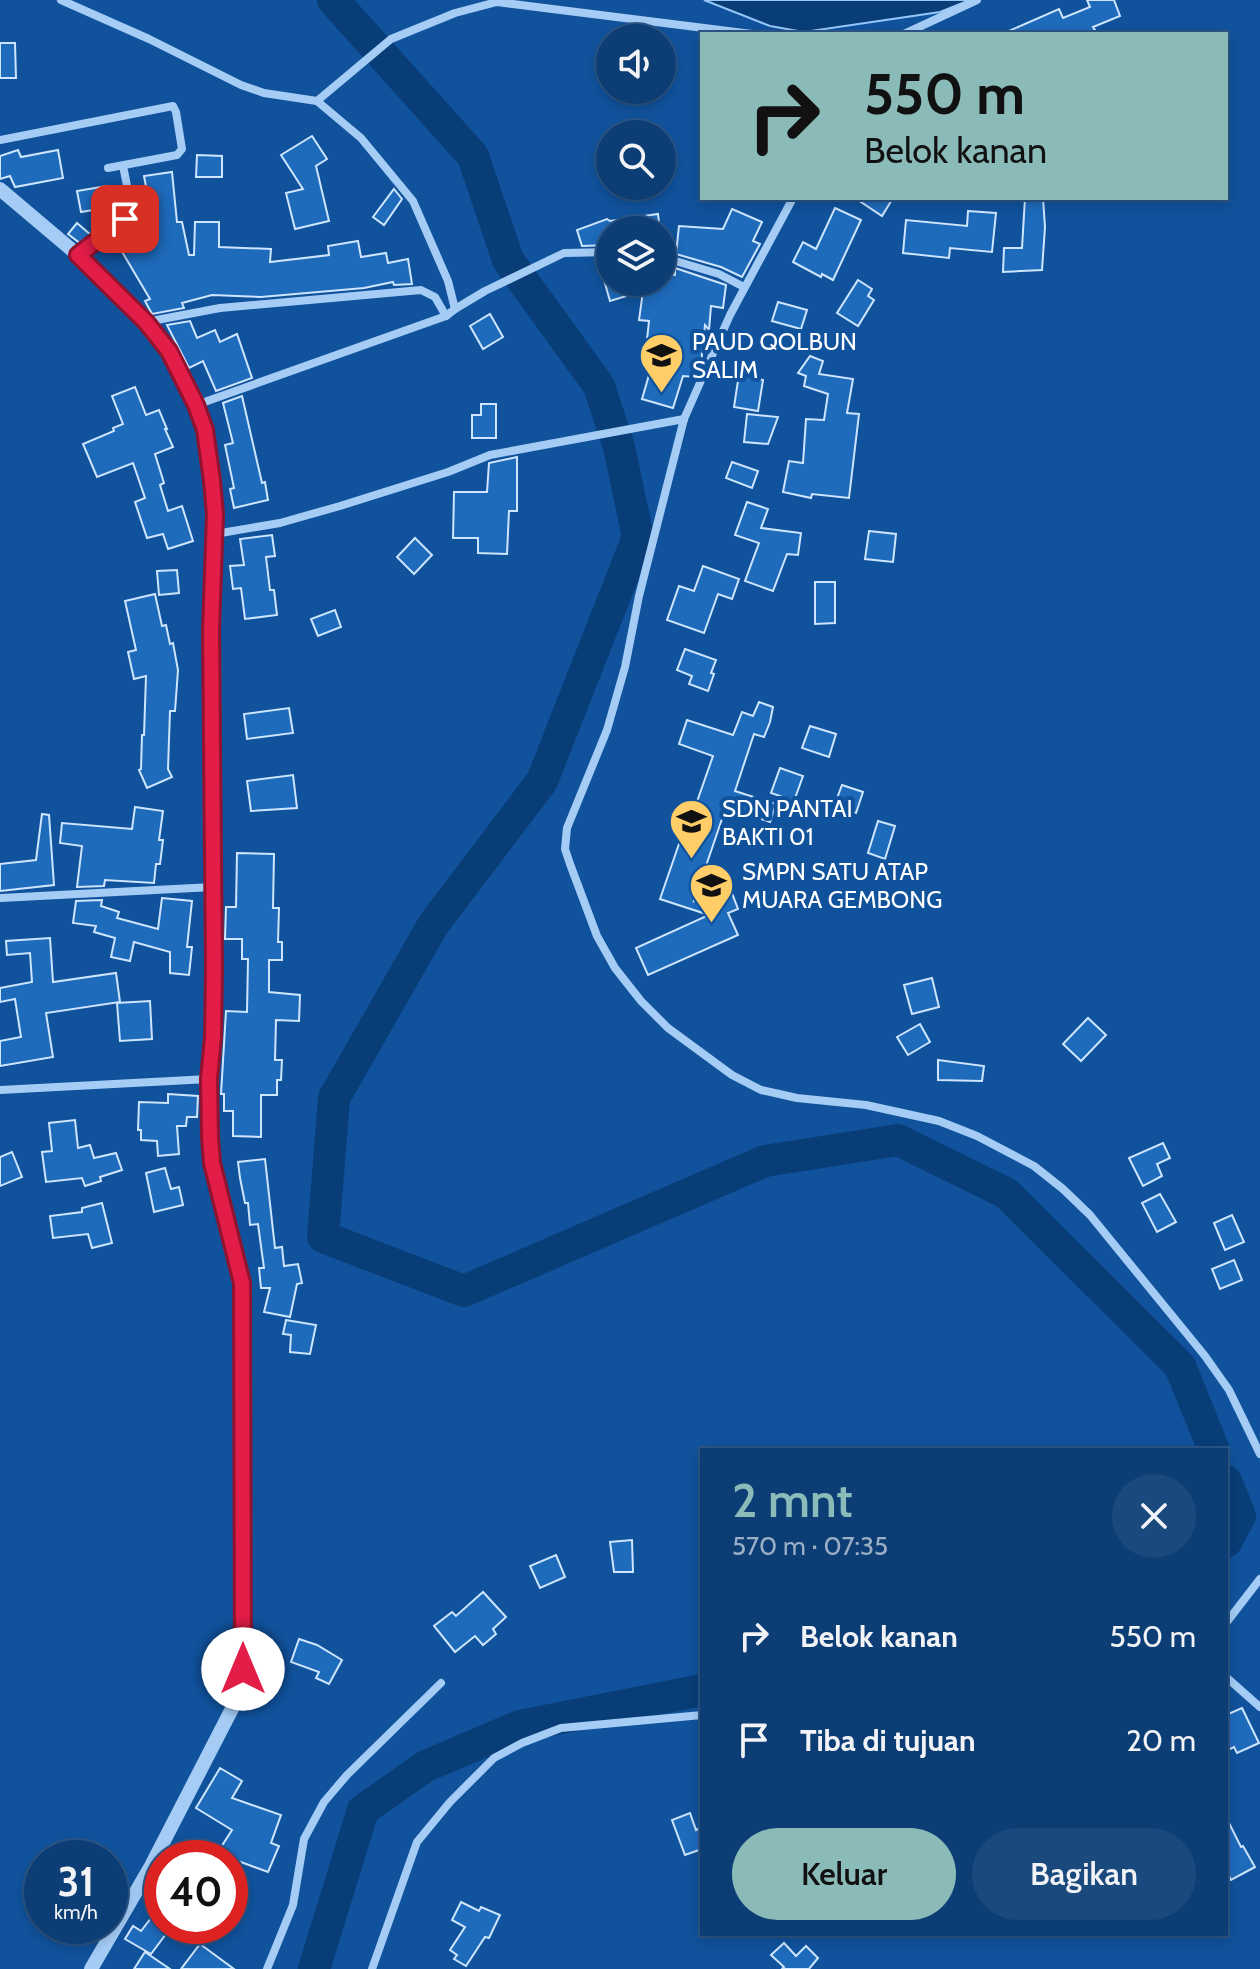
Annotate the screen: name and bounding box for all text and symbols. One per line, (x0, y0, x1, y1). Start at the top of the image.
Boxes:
map controls (596, 24, 676, 296)
button: sound (596, 24, 676, 104)
text: 550 m (864, 60, 1025, 128)
icon: right (732, 64, 836, 168)
button: search (596, 120, 676, 200)
text: Belok kanan (864, 128, 1047, 172)
pin (91, 185, 159, 253)
icon: arrive (103, 197, 147, 241)
button: layers (596, 216, 676, 296)
place label: PAUD QOLBUN SALIM (692, 327, 857, 384)
school or university icon: PAUD QOLBUN SALIM (637, 331, 685, 394)
place label: SDN PANTAI BAKTI 01 (722, 794, 853, 851)
school or university icon: SDN PANTAI BAKTI 01 (667, 798, 715, 861)
place label: SMPN SATU ATAP MUARA GEMBONG (742, 857, 942, 914)
school or university icon: SMPN SATU ATAP MUARA GEMBONG (687, 861, 735, 924)
text: 2 mnt (732, 1471, 853, 1529)
button: close (1112, 1474, 1196, 1558)
text: 570 m · 07:35 (732, 1530, 888, 1562)
icon: right (732, 1614, 776, 1658)
text: Belok kanan (800, 1618, 958, 1655)
text: 550 m (1110, 1618, 1196, 1655)
position arrow (201, 1627, 285, 1711)
icon: arrive (732, 1718, 776, 1762)
text: Tiba di tujuan (800, 1722, 976, 1759)
text: 20 m (1126, 1722, 1196, 1759)
button: Keluar (732, 1828, 956, 1920)
button: Bagikan (972, 1828, 1196, 1920)
speed limit sign: 40 (144, 1840, 248, 1944)
text: 31 (58, 1857, 94, 1906)
text: km/h (54, 1900, 98, 1924)

